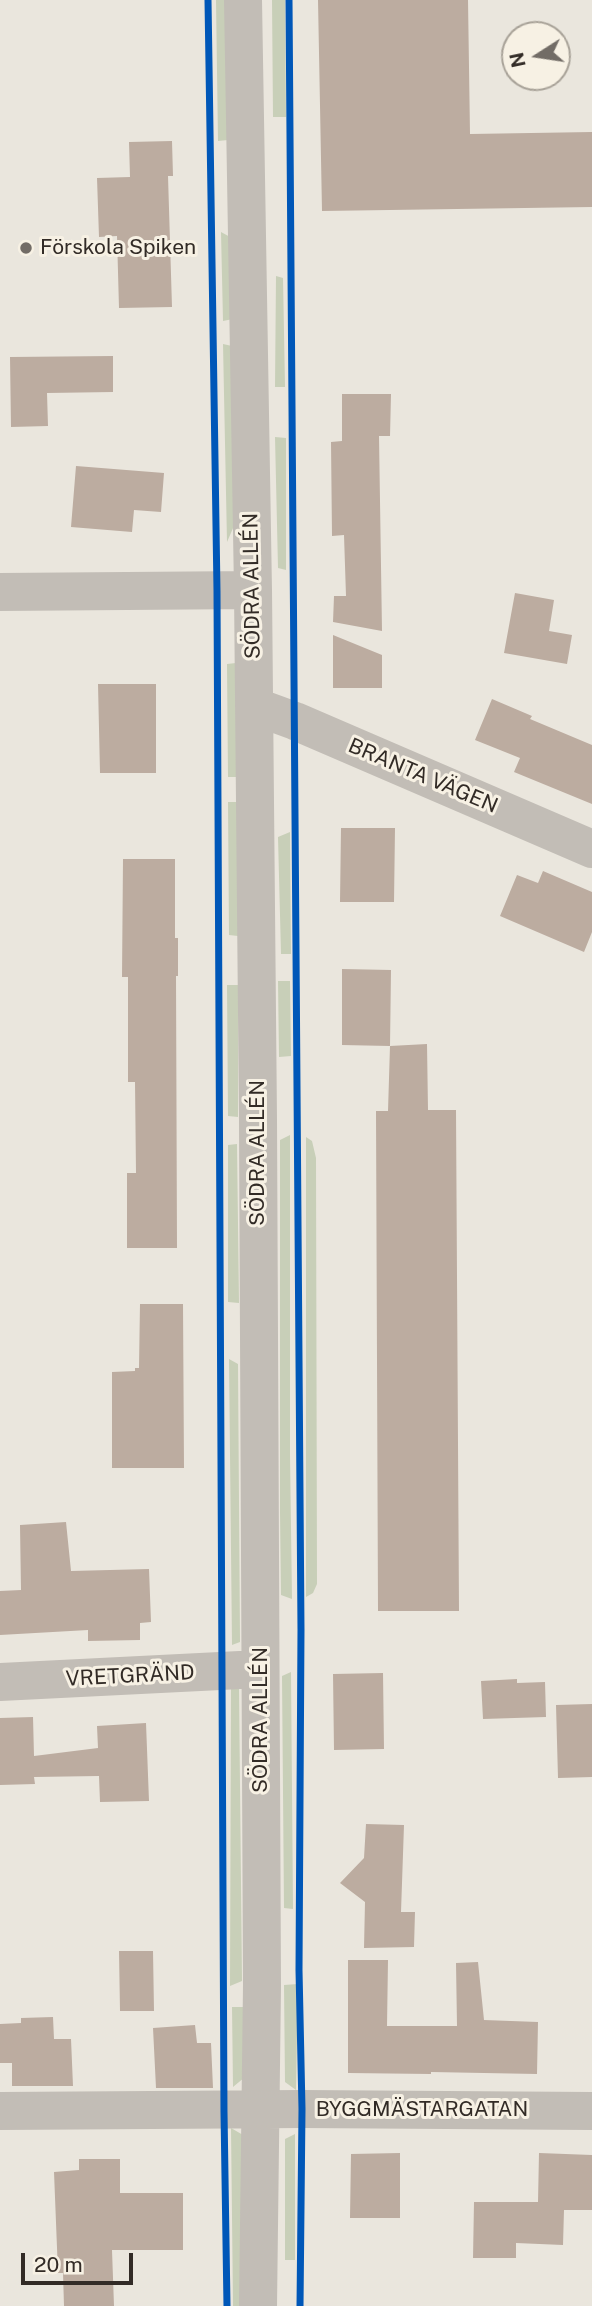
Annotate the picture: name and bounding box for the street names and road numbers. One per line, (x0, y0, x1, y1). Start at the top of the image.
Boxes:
street label: SÖDRA ALLÉN (238, 513, 266, 659)
street label: BRANTA VÄGEN (344, 733, 502, 819)
street label: SÖDRA ALLÉN (245, 1080, 271, 1226)
street label: SÖDRA ALLÉN (248, 1647, 274, 1793)
street label: VRETGRÄND (65, 1660, 195, 1692)
street label: BYGGMÄSTARGATAN (316, 2097, 528, 2123)

